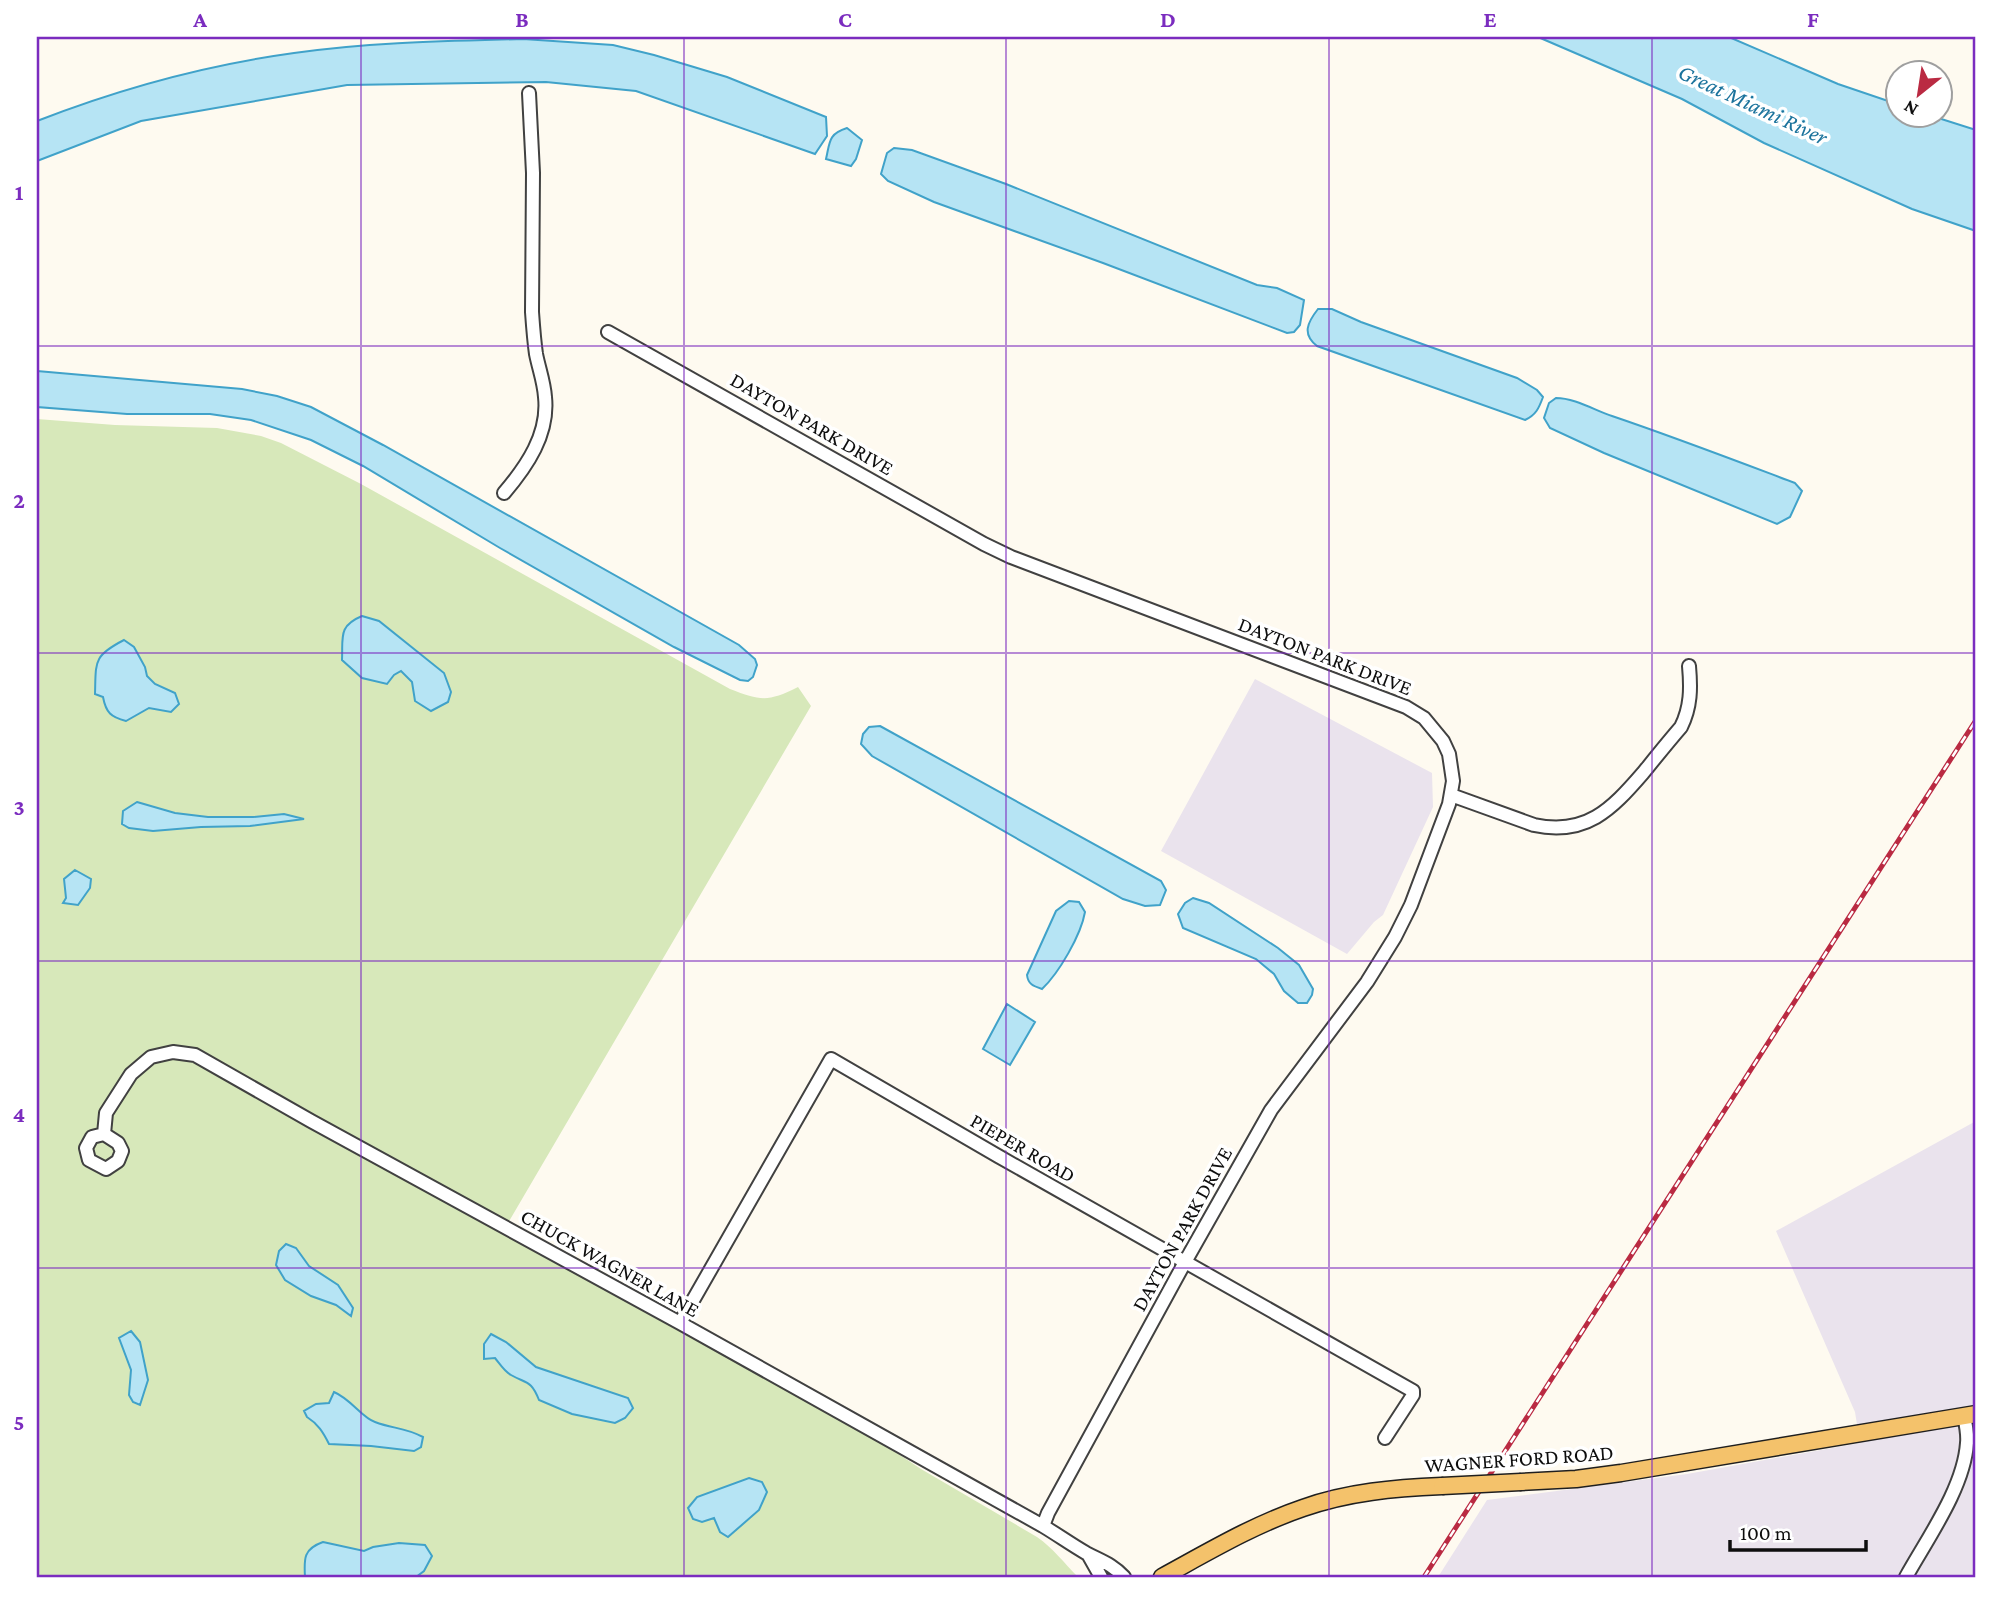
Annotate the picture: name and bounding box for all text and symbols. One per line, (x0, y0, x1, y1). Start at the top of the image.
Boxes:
text: A (192, 6, 207, 32)
text: B (515, 6, 529, 32)
text: C (838, 6, 852, 32)
text: D (1160, 6, 1176, 32)
text: E (1483, 6, 1497, 32)
text: F (1807, 6, 1819, 32)
water label: Great Miami River (1674, 58, 1833, 150)
north arrow (1884, 60, 1954, 130)
text: N (1900, 96, 1922, 121)
text: 1 (15, 179, 24, 205)
street label: DAYTON PARK DRIVE (726, 368, 898, 480)
text: 2 (13, 487, 25, 513)
street label: DAYTON PARK DRIVE (1235, 612, 1415, 700)
text: 3 (13, 794, 25, 820)
text: 4 (13, 1101, 25, 1127)
street label: PIEPER ROAD (966, 1108, 1080, 1188)
street label: DAYTON PARK DRIVE (1127, 1143, 1237, 1315)
street label: CHUCK WAGNER LANE (517, 1204, 703, 1322)
text: 5 (13, 1409, 25, 1435)
street label: WAGNER FORD ROAD (1424, 1440, 1614, 1478)
scale bar (1730, 1509, 1866, 1553)
text: 100 m (1740, 1521, 1792, 1545)

